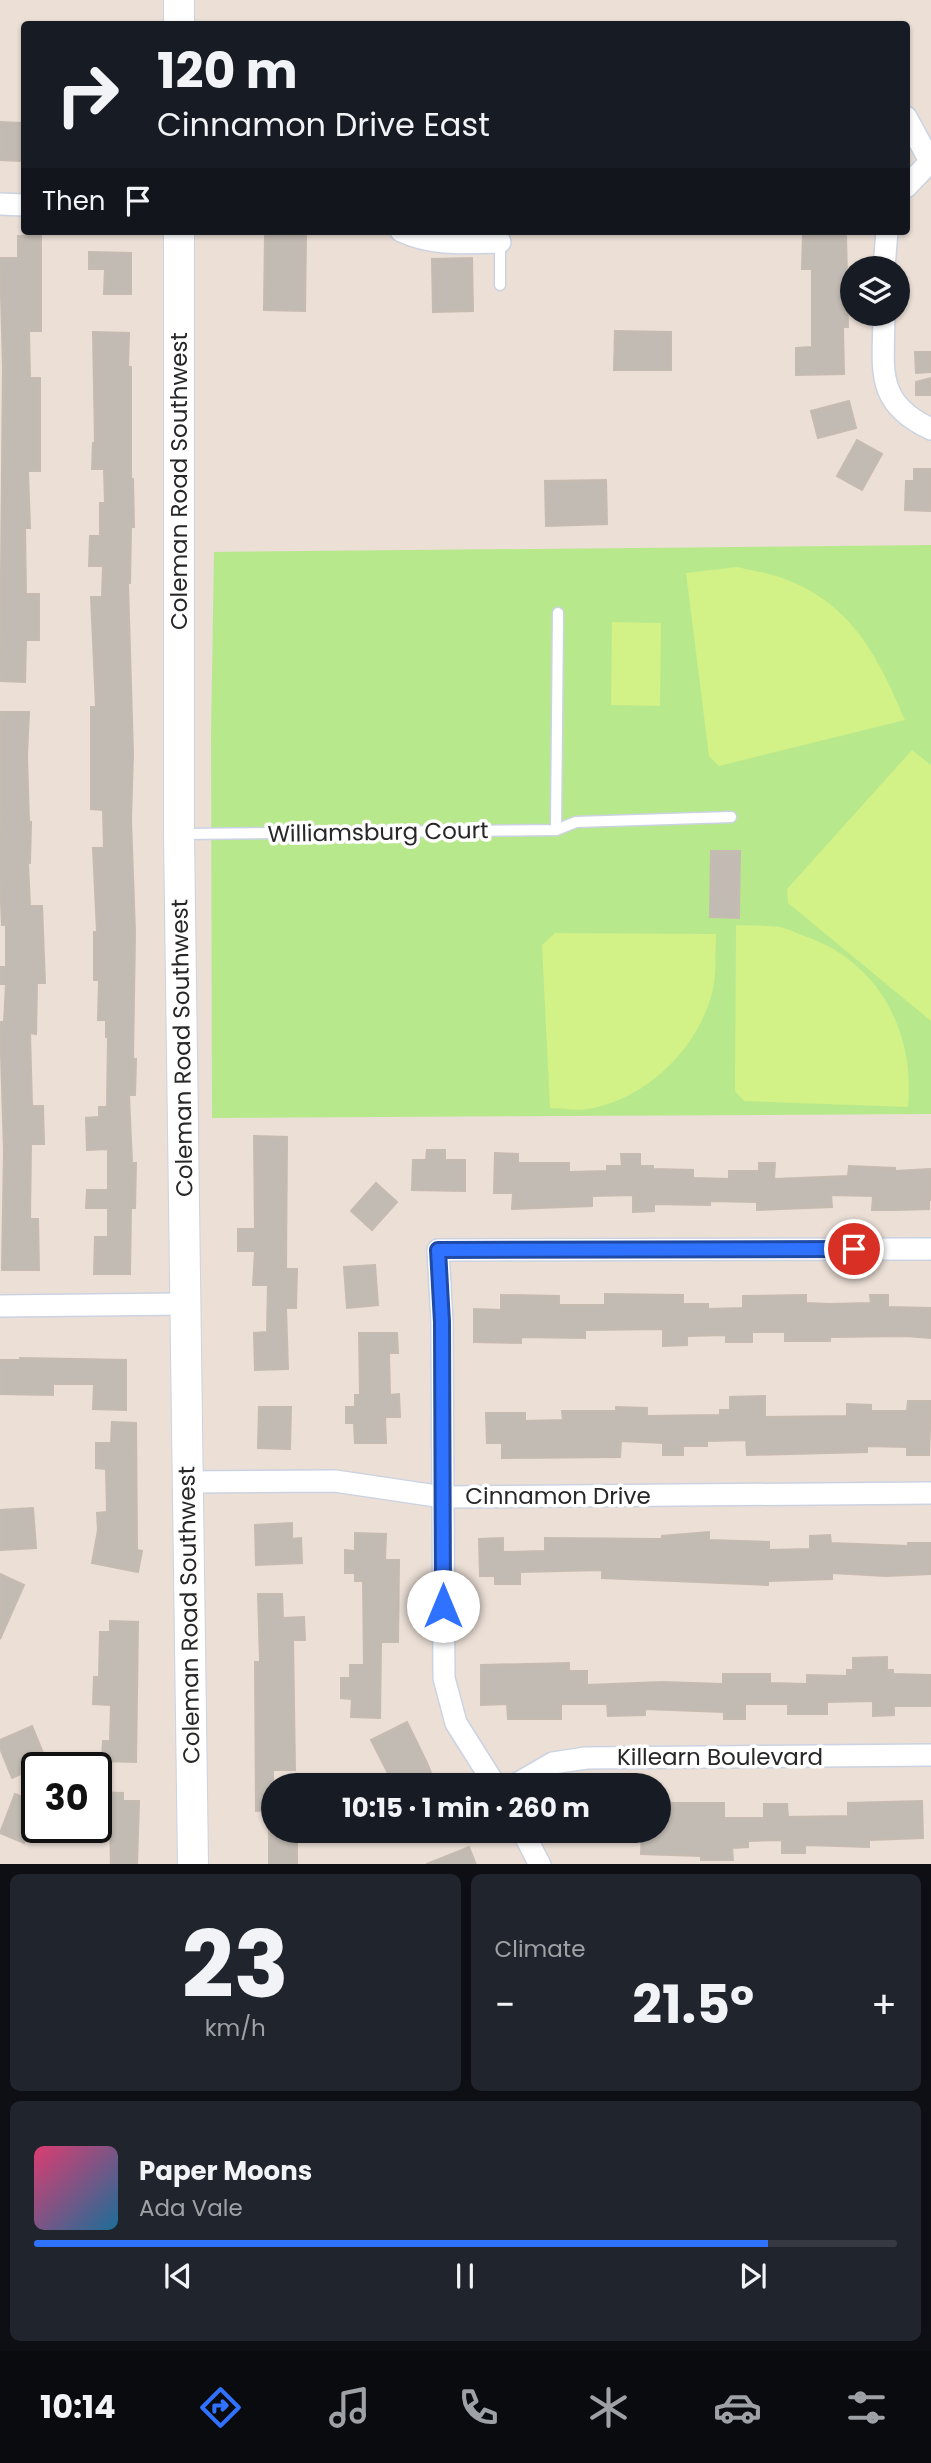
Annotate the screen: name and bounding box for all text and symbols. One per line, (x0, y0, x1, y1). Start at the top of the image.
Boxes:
text: 120 m (157, 37, 298, 105)
icon: right (42, 49, 133, 140)
text: Cinnamon Drive East (157, 102, 490, 147)
icon: arrive (119, 182, 157, 220)
text: Then (42, 183, 105, 219)
map controls (840, 256, 910, 326)
button: layers (840, 256, 910, 326)
street label: Coleman Road Southwest (163, 332, 195, 630)
street label: Williamsburg Court (267, 814, 489, 850)
street label: Coleman Road Southwest (163, 899, 201, 1197)
pin (824, 1219, 884, 1279)
icon: arrive (835, 1230, 873, 1268)
street label: Coleman Road Southwest (170, 1466, 208, 1764)
street label: Cinnamon Drive (465, 1480, 651, 1512)
position arrow (406, 1569, 480, 1643)
street label: Killearn Boulevard (617, 1741, 823, 1773)
speed limit sign: 30 (21, 1752, 112, 1843)
text: 10:15 · 1 min · 260 m (342, 1790, 590, 1826)
text: 23 (182, 1901, 289, 2029)
text: Climate (495, 1933, 585, 1965)
text: 21.5° (632, 1968, 754, 2041)
text: − (495, 1978, 515, 2031)
text: + (871, 1978, 897, 2031)
text: km/h (205, 2012, 266, 2044)
text: Paper Moons (139, 2153, 312, 2189)
text: Ada Vale (139, 2192, 243, 2224)
icon: previous (159, 2257, 197, 2295)
icon: pause (446, 2257, 484, 2295)
icon: next (734, 2257, 772, 2295)
icon: directions (196, 2383, 245, 2432)
icon: music (325, 2383, 374, 2432)
icon: phone (454, 2383, 503, 2432)
icon: climate (584, 2383, 633, 2432)
icon: car (713, 2383, 762, 2432)
icon: filters (842, 2383, 891, 2432)
text: 10:14 (40, 2384, 116, 2429)

